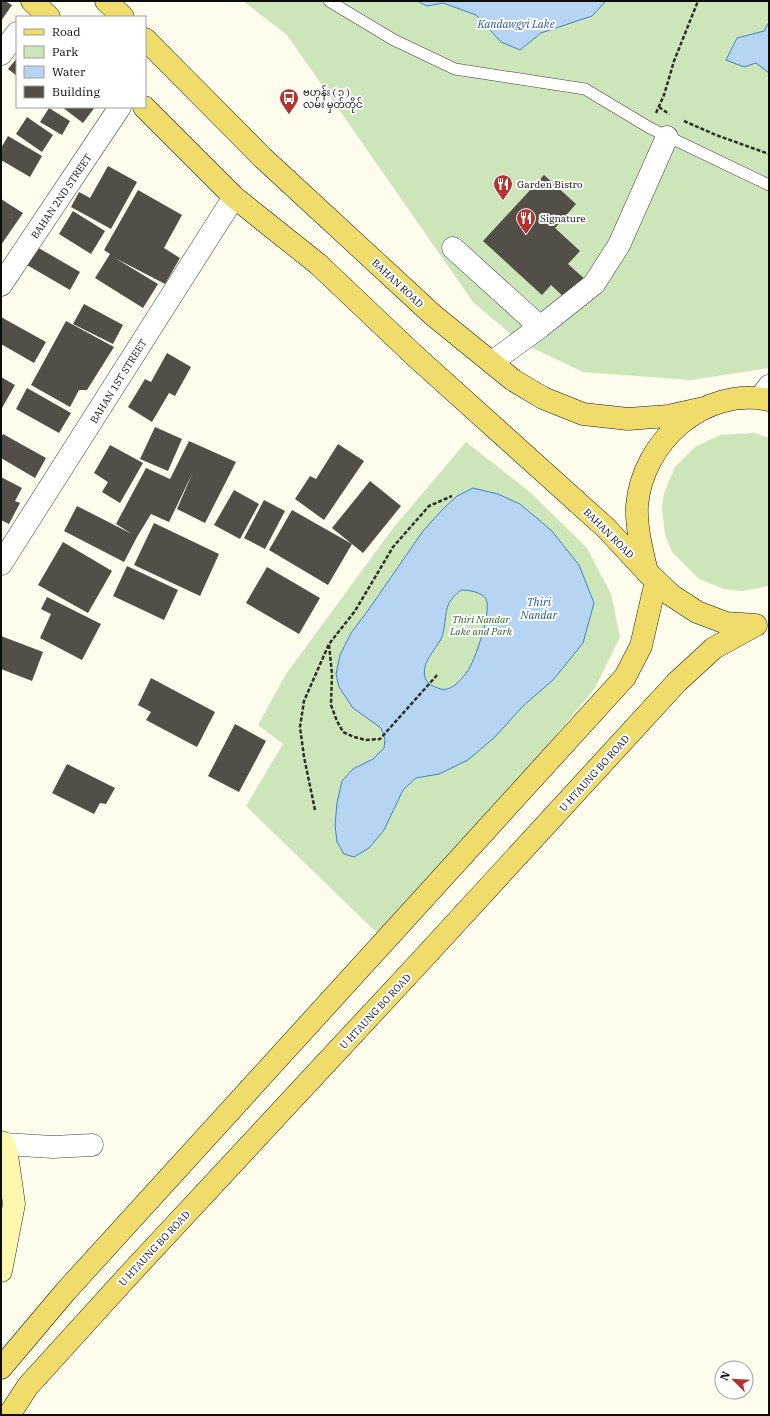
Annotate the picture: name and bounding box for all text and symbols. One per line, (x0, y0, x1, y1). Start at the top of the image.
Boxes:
legend (16, 16, 146, 108)
water label: Kandawgyi Lake (476, 17, 555, 31)
text: Road (52, 24, 81, 39)
text: Park (52, 44, 78, 59)
text: Water (52, 64, 86, 79)
text: Building (52, 84, 100, 99)
place label: ဗဟန်း ( ၃ ) လမ်း မှတ်တိုင် (303, 85, 363, 113)
bus stop icon: ဗဟန်း ( ၃ ) လမ်း မှတ်တိုင် (278, 87, 300, 115)
street label: BAHAN 2ND STREET (28, 151, 95, 241)
restaurant icon: Garden Bistro (492, 173, 514, 201)
place label: Garden Bistro (517, 178, 583, 191)
restaurant icon: Signature (515, 207, 537, 235)
place label: Signature (540, 212, 586, 225)
street label: BAHAN ROAD (369, 256, 426, 311)
street label: BAHAN 1ST STREET (87, 336, 150, 426)
street label: BAHAN ROAD (581, 506, 636, 561)
water label: Thiri Nandar (520, 595, 559, 622)
park label: Thiri Nandar Lake and Park (449, 613, 513, 638)
street label: U HTAUNG BO ROAD (557, 732, 632, 814)
street label: U HTAUNG BO ROAD (337, 971, 414, 1052)
street label: U HTAUNG BO ROAD (116, 1208, 193, 1289)
north arrow (714, 1360, 754, 1400)
text: N (717, 1369, 733, 1383)

